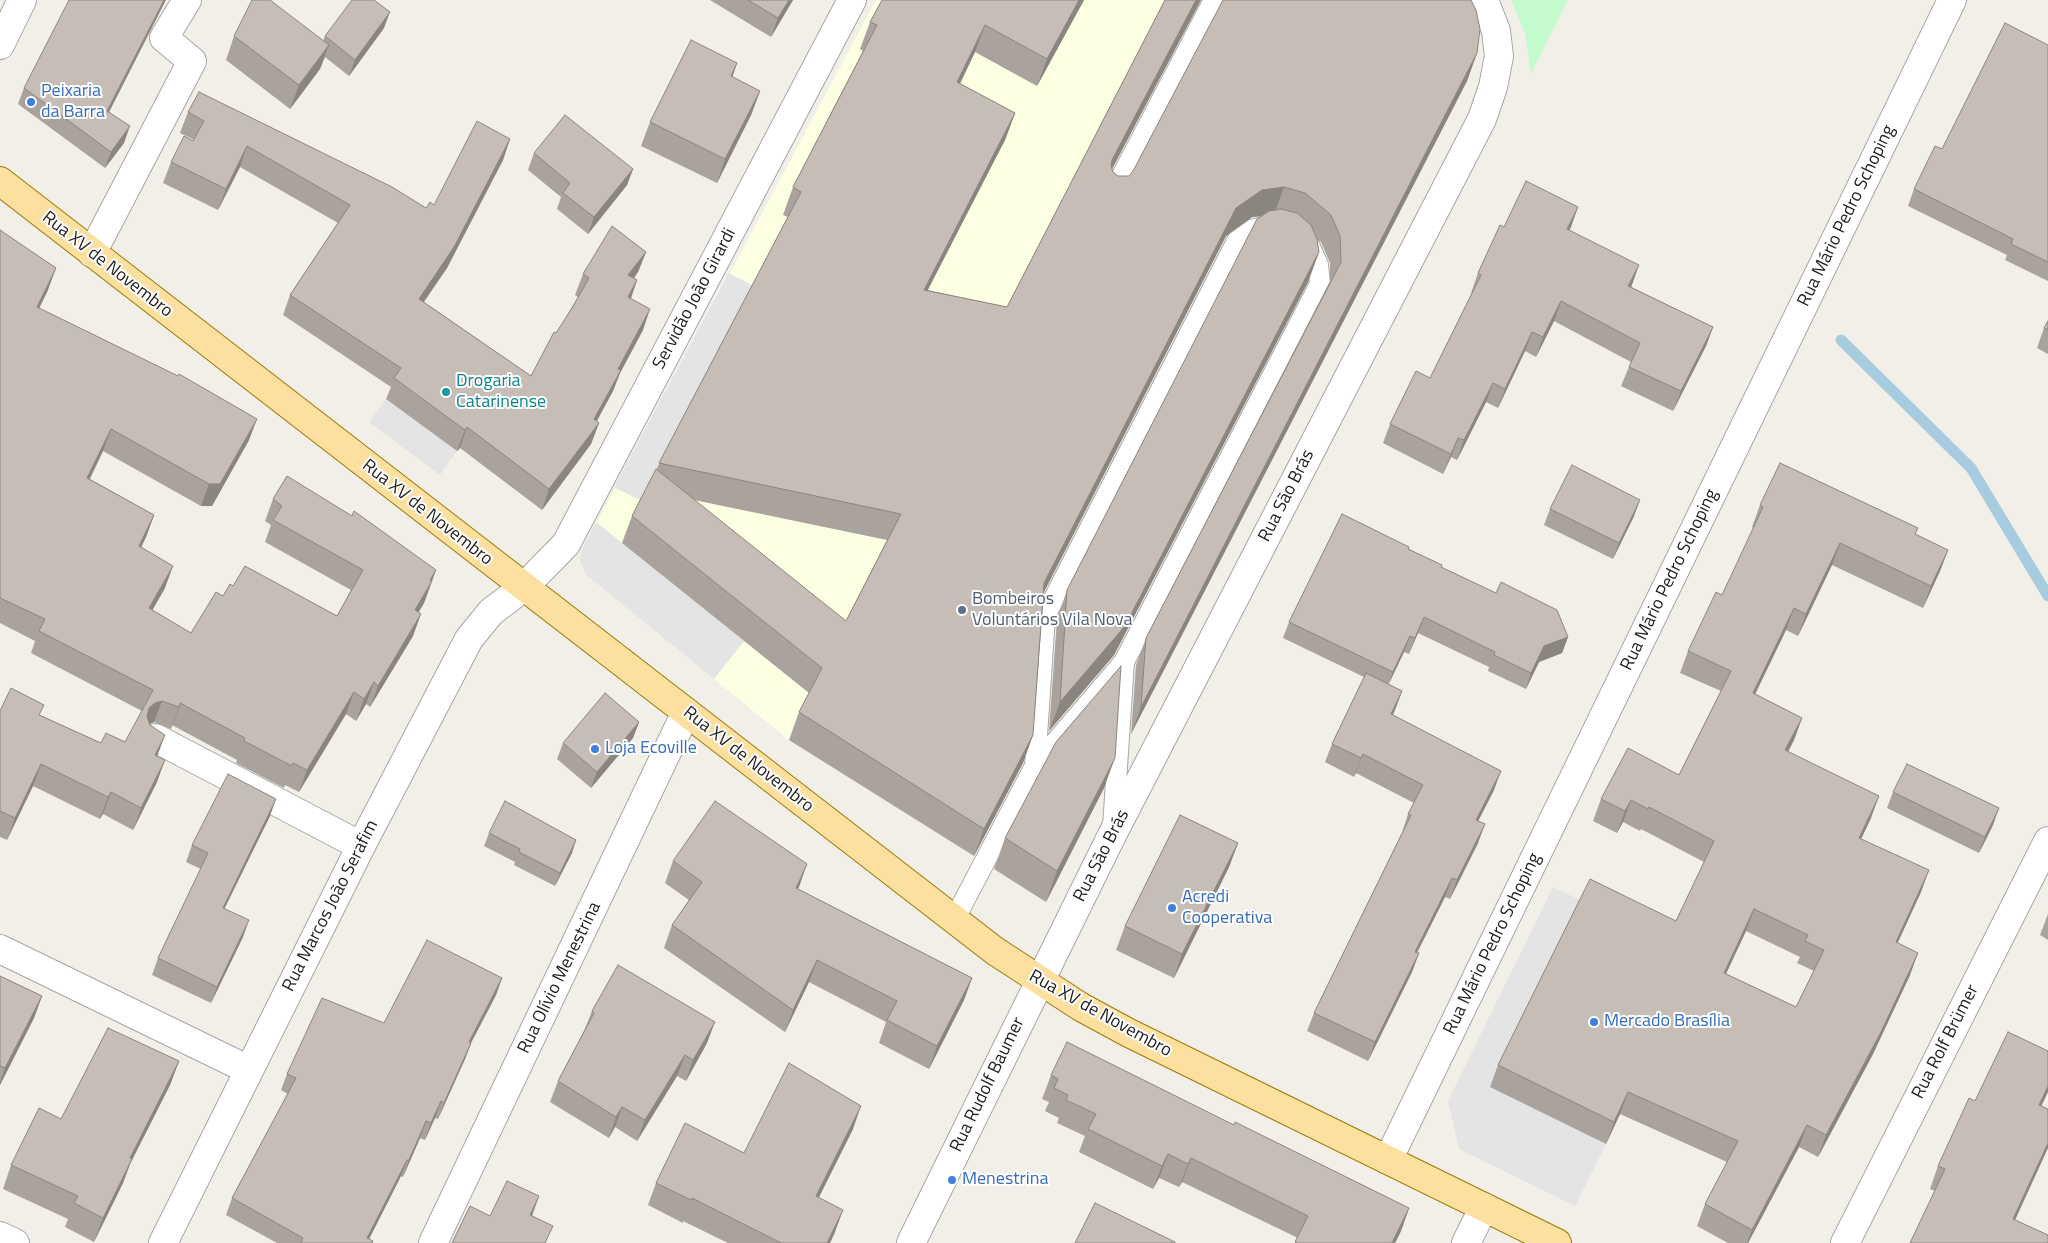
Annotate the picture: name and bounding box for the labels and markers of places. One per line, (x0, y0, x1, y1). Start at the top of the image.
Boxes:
place label: Peixaria da Barra (41, 81, 105, 124)
marker: Peixaria da Barra (25, 96, 37, 108)
place label: Drogaria Catarinense (456, 371, 546, 414)
marker: Drogaria Catarinense (440, 386, 452, 398)
place label: Bombeiros Voluntários Vila Nova (972, 589, 1133, 632)
marker: Bombeiros Voluntários Vila Nova (956, 604, 968, 616)
place label: Loja Ecoville (605, 738, 697, 760)
marker: Loja Ecoville (589, 743, 601, 755)
place label: Acredi Cooperativa (1182, 887, 1272, 930)
marker: Acredi Cooperativa (1166, 902, 1178, 914)
place label: Mercado Brasília (1604, 1011, 1730, 1033)
marker: Mercado Brasília (1588, 1016, 1600, 1028)
place label: Menestrina (962, 1169, 1048, 1191)
marker: Menestrina (946, 1174, 958, 1186)

